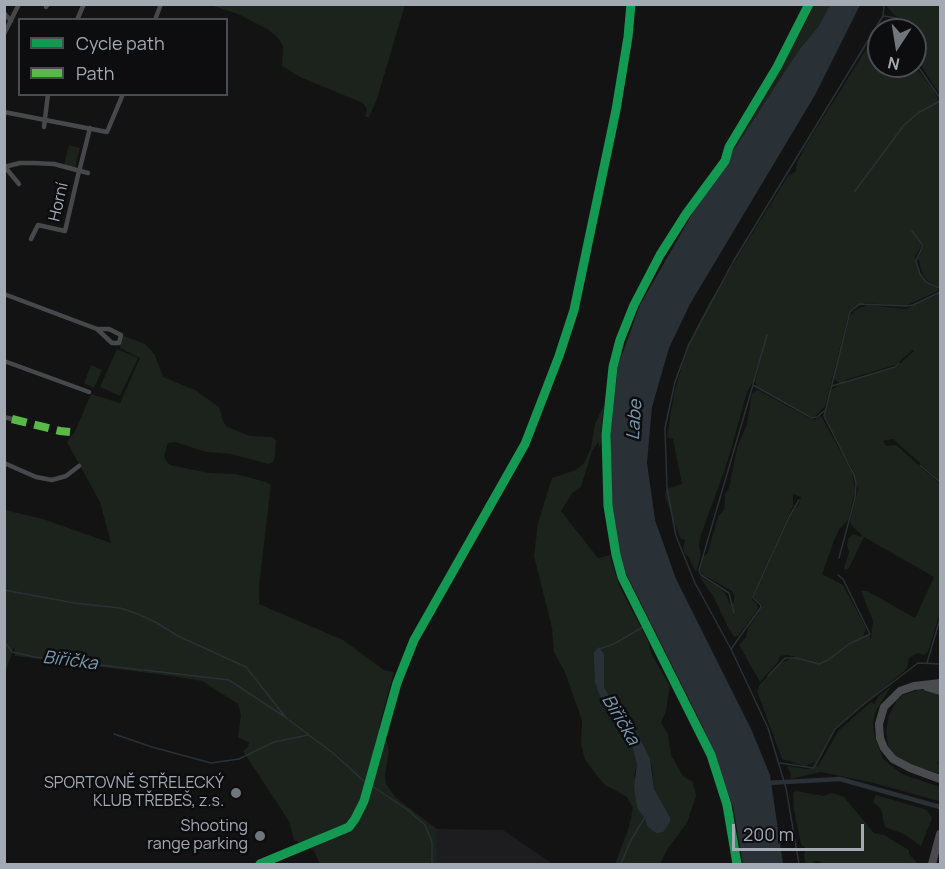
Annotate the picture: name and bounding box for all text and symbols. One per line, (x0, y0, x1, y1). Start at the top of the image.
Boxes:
legend (18, 18, 228, 96)
north arrow (867, 18, 927, 78)
text: Cycle path (76, 31, 165, 55)
text: N (886, 52, 902, 76)
text: Path (76, 61, 114, 85)
street label: Horní (45, 181, 73, 223)
water label: Labe (623, 399, 647, 441)
water label: Biřička (41, 647, 99, 675)
water label: Biřička (597, 691, 643, 749)
place label: SPORTOVNĚ STŘELECKÝ KLUB TŘEBEŠ, z.s. (44, 774, 224, 812)
marker: SPORTOVNĚ STŘELECKÝ KLUB TŘEBEŠ, z.s. (229, 786, 243, 800)
scale bar (735, 812, 867, 850)
place label: Shooting range parking (147, 817, 248, 855)
text: 200 m (743, 822, 794, 846)
marker: Shooting range parking (253, 829, 267, 843)

